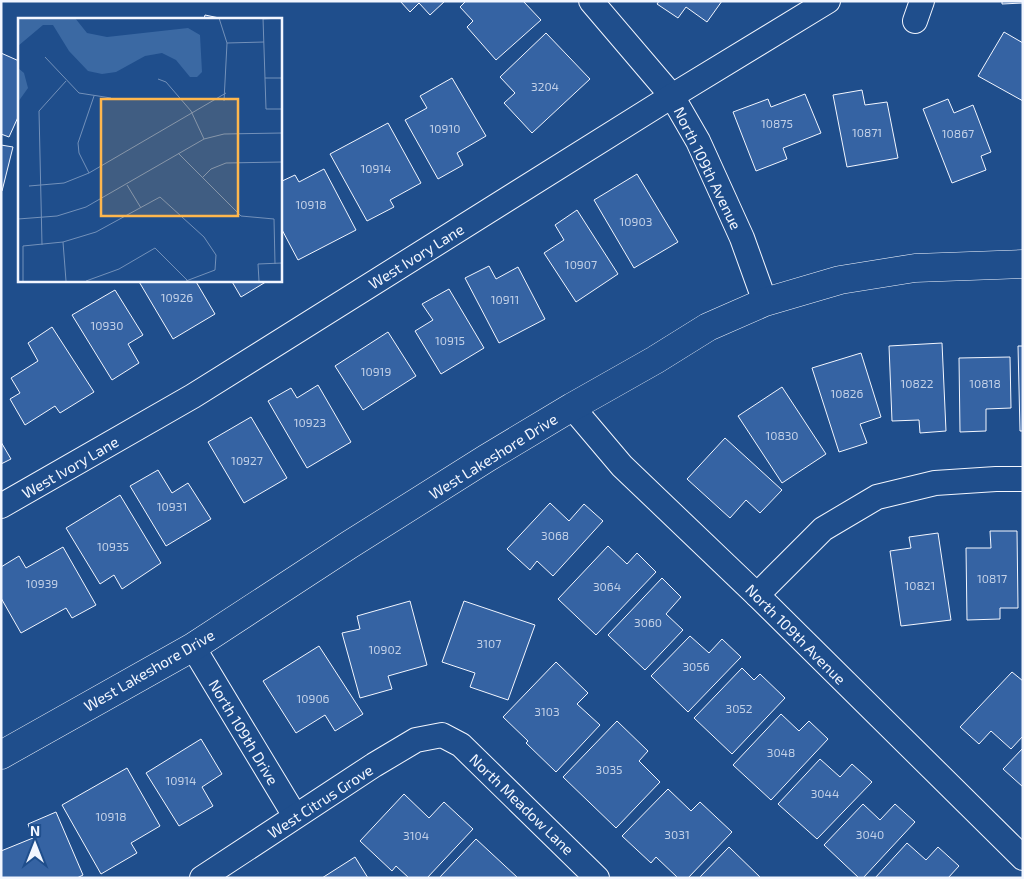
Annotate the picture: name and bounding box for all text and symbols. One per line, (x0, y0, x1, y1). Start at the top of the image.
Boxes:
inset map (18, 18, 281, 281)
house number: 3204 (531, 79, 559, 93)
street label: North 109th Avenue (671, 104, 745, 232)
house number: 10875 (761, 116, 793, 130)
house number: 10910 (430, 121, 460, 135)
house number: 10871 (852, 125, 882, 139)
house number: 10867 (942, 126, 974, 140)
house number: 10914 (360, 161, 392, 175)
house number: 10918 (296, 197, 326, 211)
house number: 10903 (620, 214, 652, 228)
street label: West Ivory Lane (365, 220, 467, 292)
house number: 10907 (565, 257, 597, 271)
house number: 10926 (161, 290, 193, 304)
house number: 10911 (491, 292, 519, 306)
house number: 10930 (91, 318, 123, 332)
house number: 10915 (435, 333, 465, 347)
house number: 10919 (361, 364, 391, 378)
house number: 10822 (901, 376, 934, 390)
house number: 10818 (969, 376, 1001, 390)
house number: 10826 (831, 386, 864, 400)
street label: West Lakeshore Drive (426, 409, 560, 503)
house number: 10923 (294, 415, 326, 429)
house number: 10830 (765, 428, 799, 442)
street label: West Ivory Lane (18, 432, 122, 502)
house number: 10927 (231, 453, 263, 467)
house number: 10931 (157, 499, 187, 513)
house number: 3068 (541, 528, 569, 542)
house number: 10935 (97, 539, 129, 553)
house number: 10817 (977, 571, 1007, 585)
house number: 10939 (26, 576, 58, 590)
house number: 10821 (905, 578, 935, 592)
house number: 3064 (593, 579, 621, 593)
street label: North 109th Avenue (742, 580, 850, 688)
house number: 3060 (634, 615, 662, 629)
street label: West Lakeshore Drive (81, 625, 217, 715)
house number: 3107 (477, 636, 501, 650)
house number: 10902 (369, 642, 402, 656)
house number: 3056 (682, 659, 710, 673)
street label: North 109th Drive (205, 676, 283, 788)
house number: 10906 (297, 691, 330, 705)
house number: 3052 (725, 701, 753, 715)
house number: 3103 (534, 704, 560, 718)
house number: 3048 (767, 745, 795, 759)
street label: North Meadow Lane (466, 750, 578, 858)
street label: West Citrus Grove (264, 760, 376, 842)
house number: 3035 (595, 762, 623, 776)
house number: 10914 (165, 773, 197, 787)
house number: 3044 (811, 786, 839, 800)
house number: 10918 (96, 809, 126, 823)
north arrow (10, 819, 60, 869)
text: N (30, 822, 40, 839)
house number: 3031 (664, 827, 690, 841)
house number: 3040 (856, 827, 884, 841)
house number: 3104 (403, 828, 429, 842)

